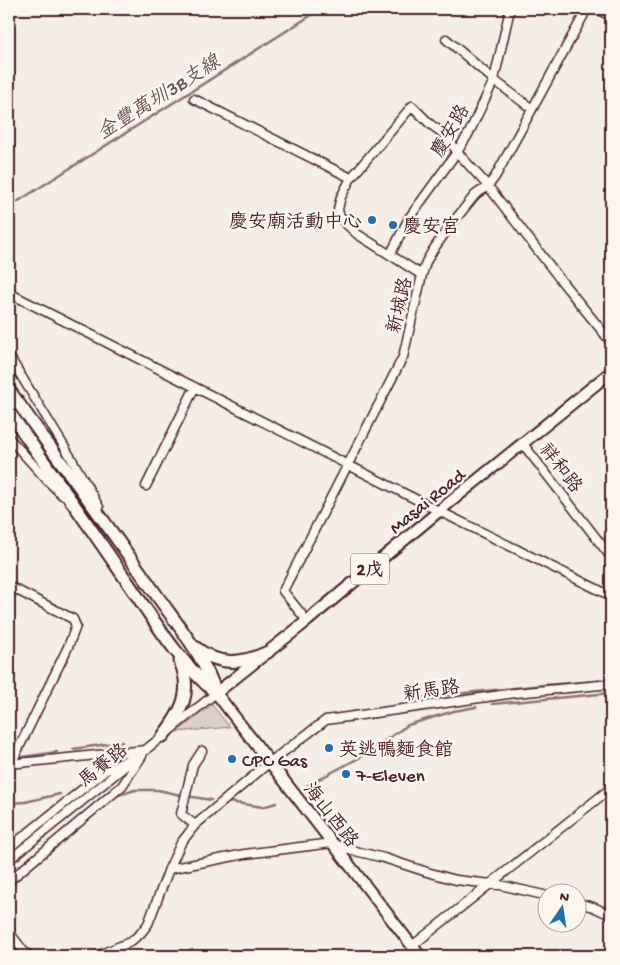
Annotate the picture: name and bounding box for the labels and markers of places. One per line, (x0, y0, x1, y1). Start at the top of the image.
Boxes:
place label: 慶安廟活動中心 (229, 211, 362, 235)
marker: 慶安廟活動中心 (366, 214, 378, 226)
place label: 慶安宮 (403, 216, 460, 240)
marker: 慶安宮 (387, 219, 399, 231)
place label: 英逃鴨麵食館 (339, 739, 453, 763)
marker: 英逃鴨麵食館 (323, 742, 335, 754)
place label: CPC Gas (242, 751, 308, 774)
marker: CPC Gas (226, 753, 238, 765)
place label: 7-Eleven (355, 766, 425, 789)
marker: 7-Eleven (340, 768, 352, 780)

